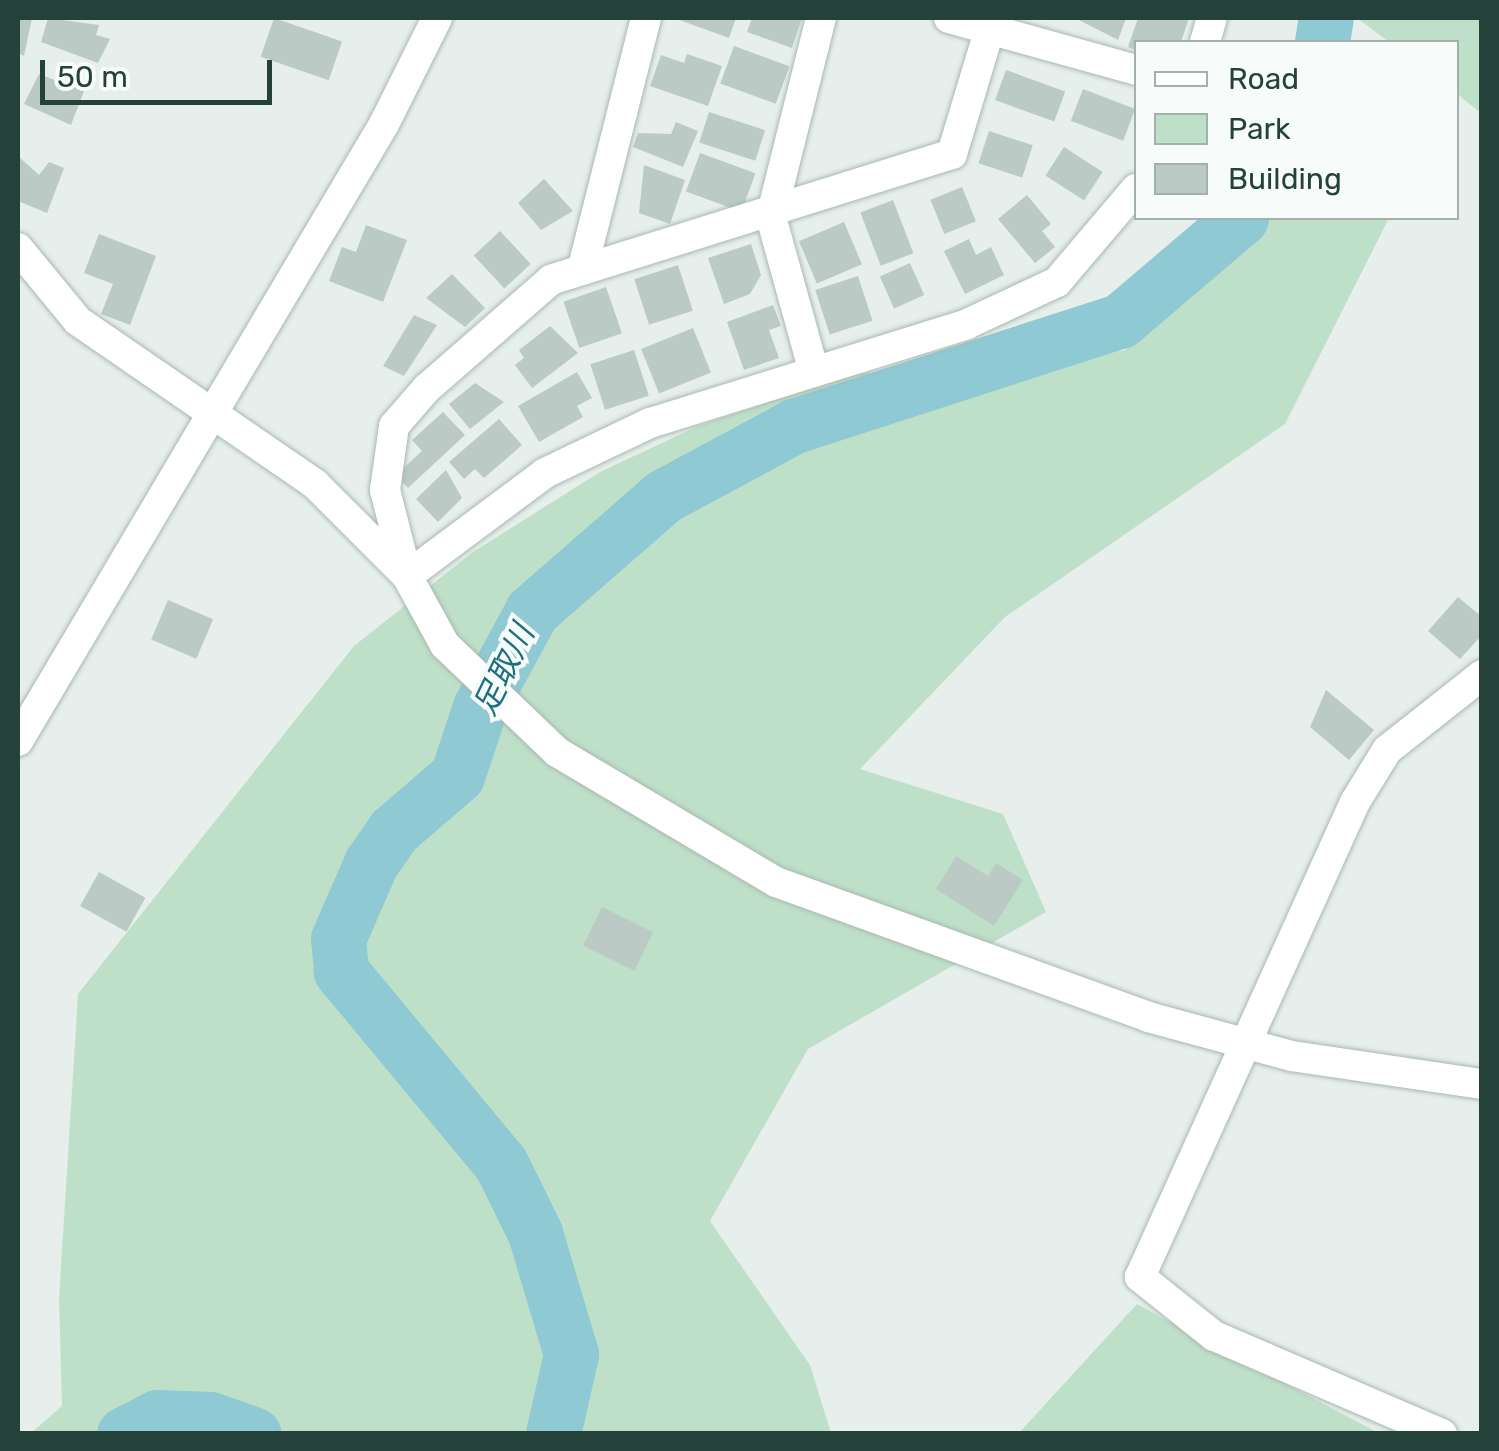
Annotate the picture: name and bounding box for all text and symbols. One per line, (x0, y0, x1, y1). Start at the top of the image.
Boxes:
scale bar (45, 40, 278, 102)
legend (1134, 40, 1459, 220)
text: 50 m (57, 59, 128, 95)
text: Road (1228, 61, 1299, 97)
text: Park (1228, 111, 1290, 147)
text: Building (1228, 161, 1342, 197)
water label: 足取川 (466, 618, 542, 722)

